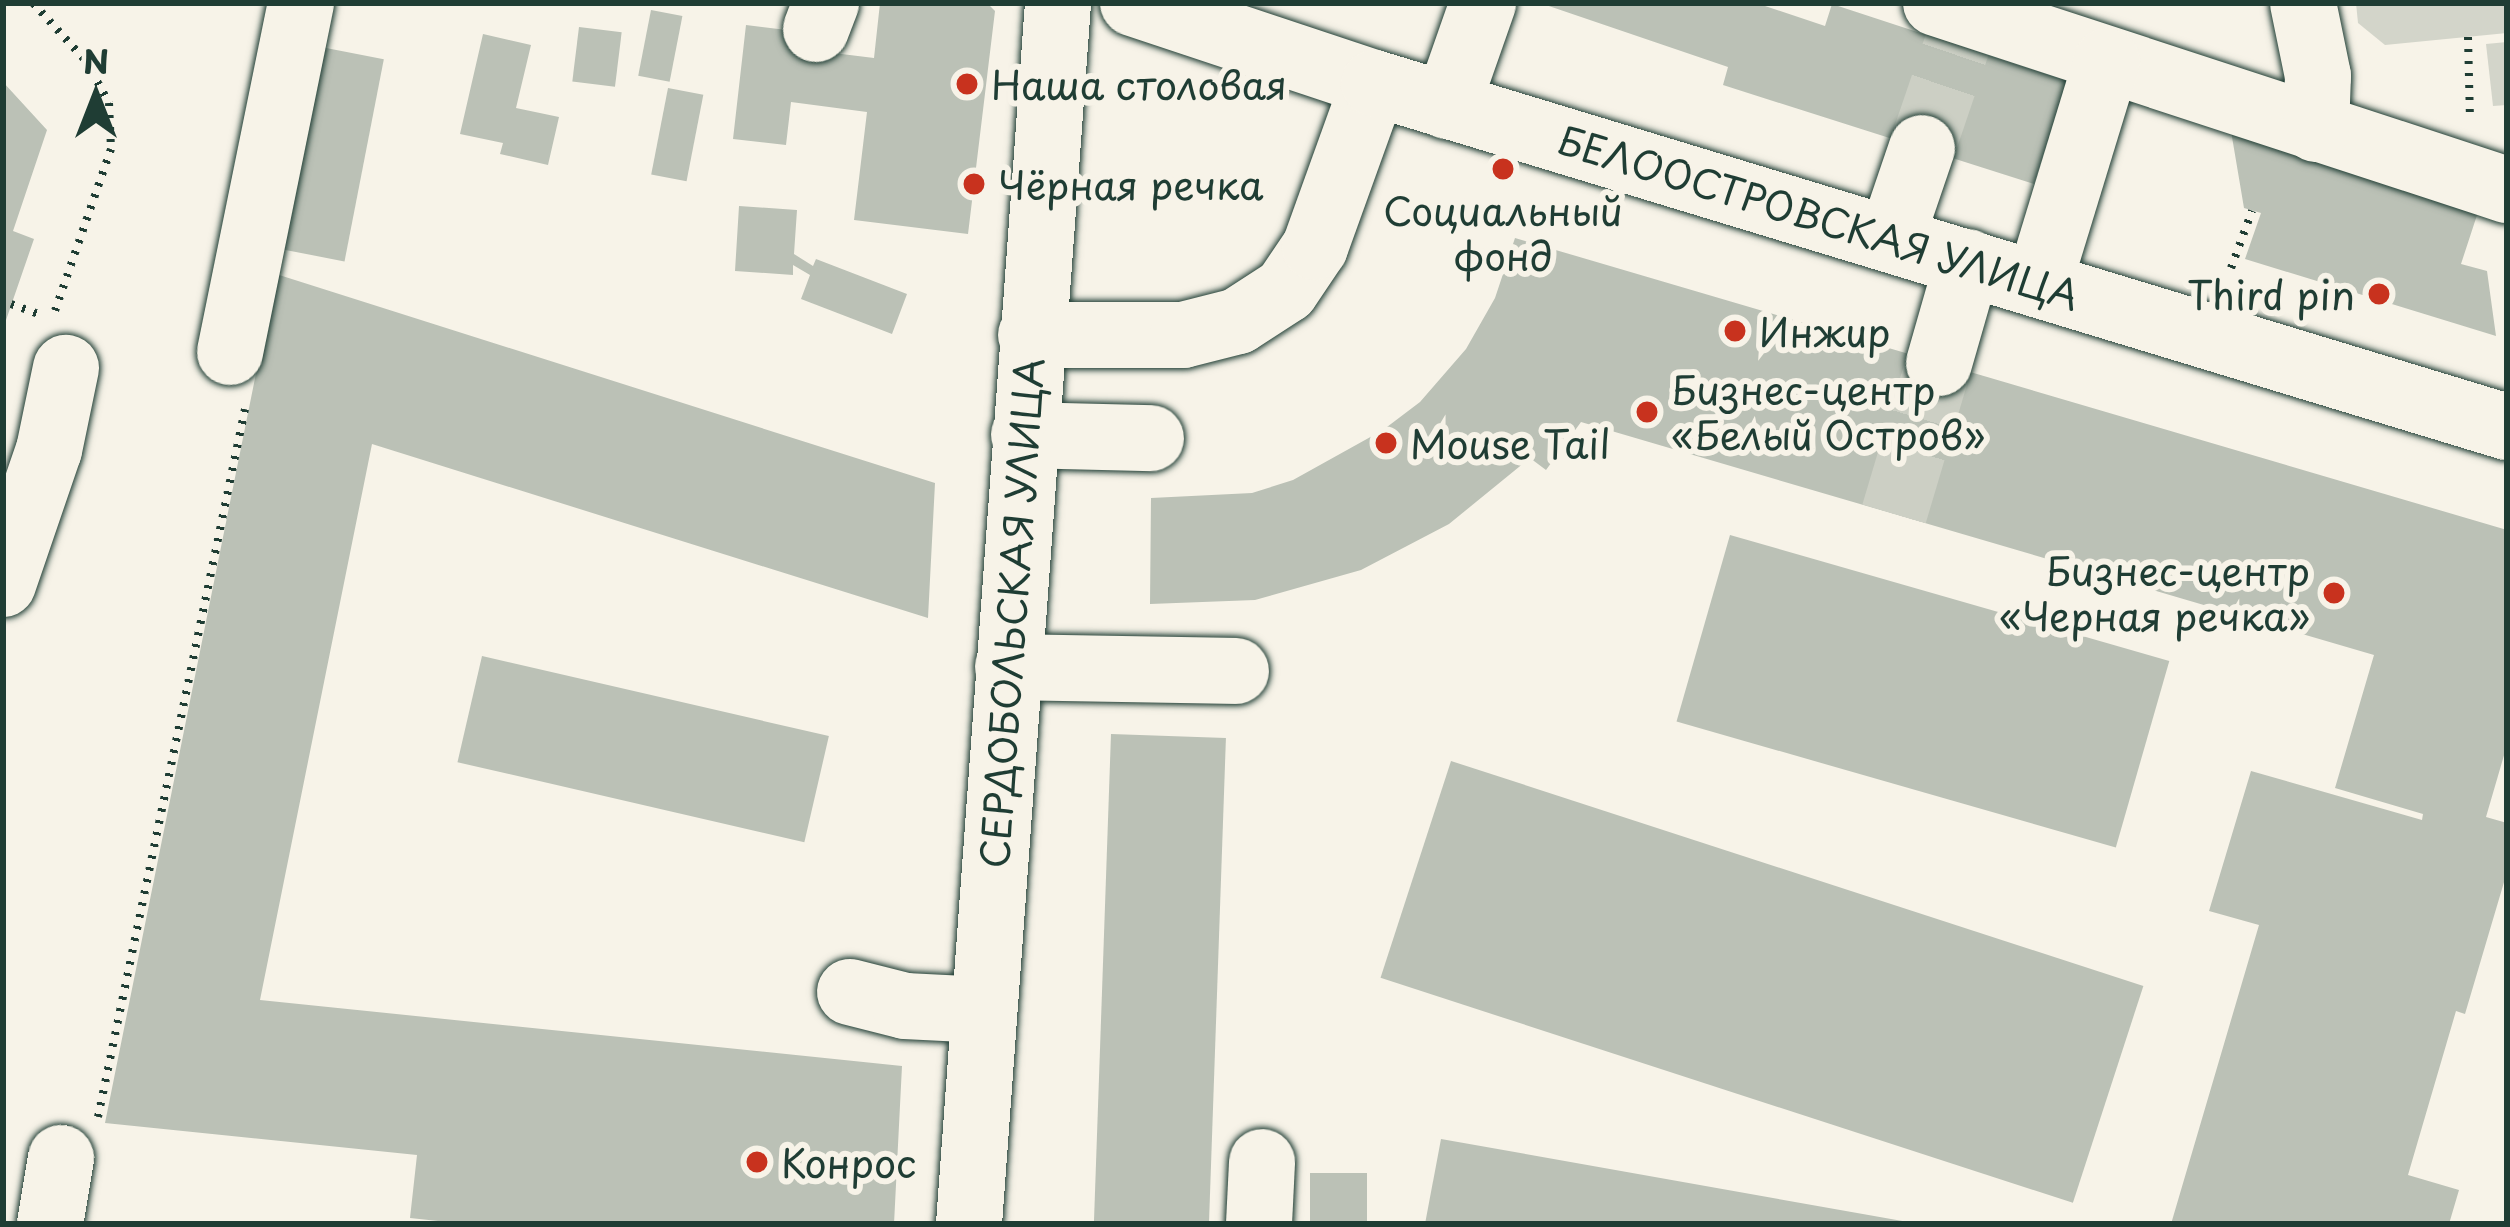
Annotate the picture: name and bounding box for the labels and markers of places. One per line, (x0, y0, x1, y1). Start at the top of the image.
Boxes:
place label: Наша столовая (991, 61, 1288, 107)
marker: Наша столовая (954, 71, 980, 97)
marker: Социальный фонд (1490, 156, 1516, 182)
place label: Чёрная речка (998, 161, 1265, 207)
marker: Чёрная речка (961, 171, 987, 197)
place label: Социальный фонд (1383, 188, 1623, 279)
place label: Third pin (2185, 271, 2355, 317)
marker: Third pin (2366, 281, 2392, 307)
place label: Инжир (1759, 308, 1891, 354)
marker: Инжир (1722, 318, 1748, 344)
place label: Бизнес-центр «Белый Остров» (1671, 367, 1987, 458)
marker: Бизнес-центр «Белый Остров» (1634, 399, 1660, 425)
place label: Mouse Tail (1410, 420, 1610, 466)
marker: Mouse Tail (1373, 430, 1399, 456)
place label: Бизнес-центр «Черная речка» (1997, 548, 2310, 639)
marker: Бизнес-центр «Черная речка» (2321, 580, 2347, 606)
place label: Конрос (781, 1139, 916, 1185)
marker: Конрос (744, 1149, 770, 1175)

